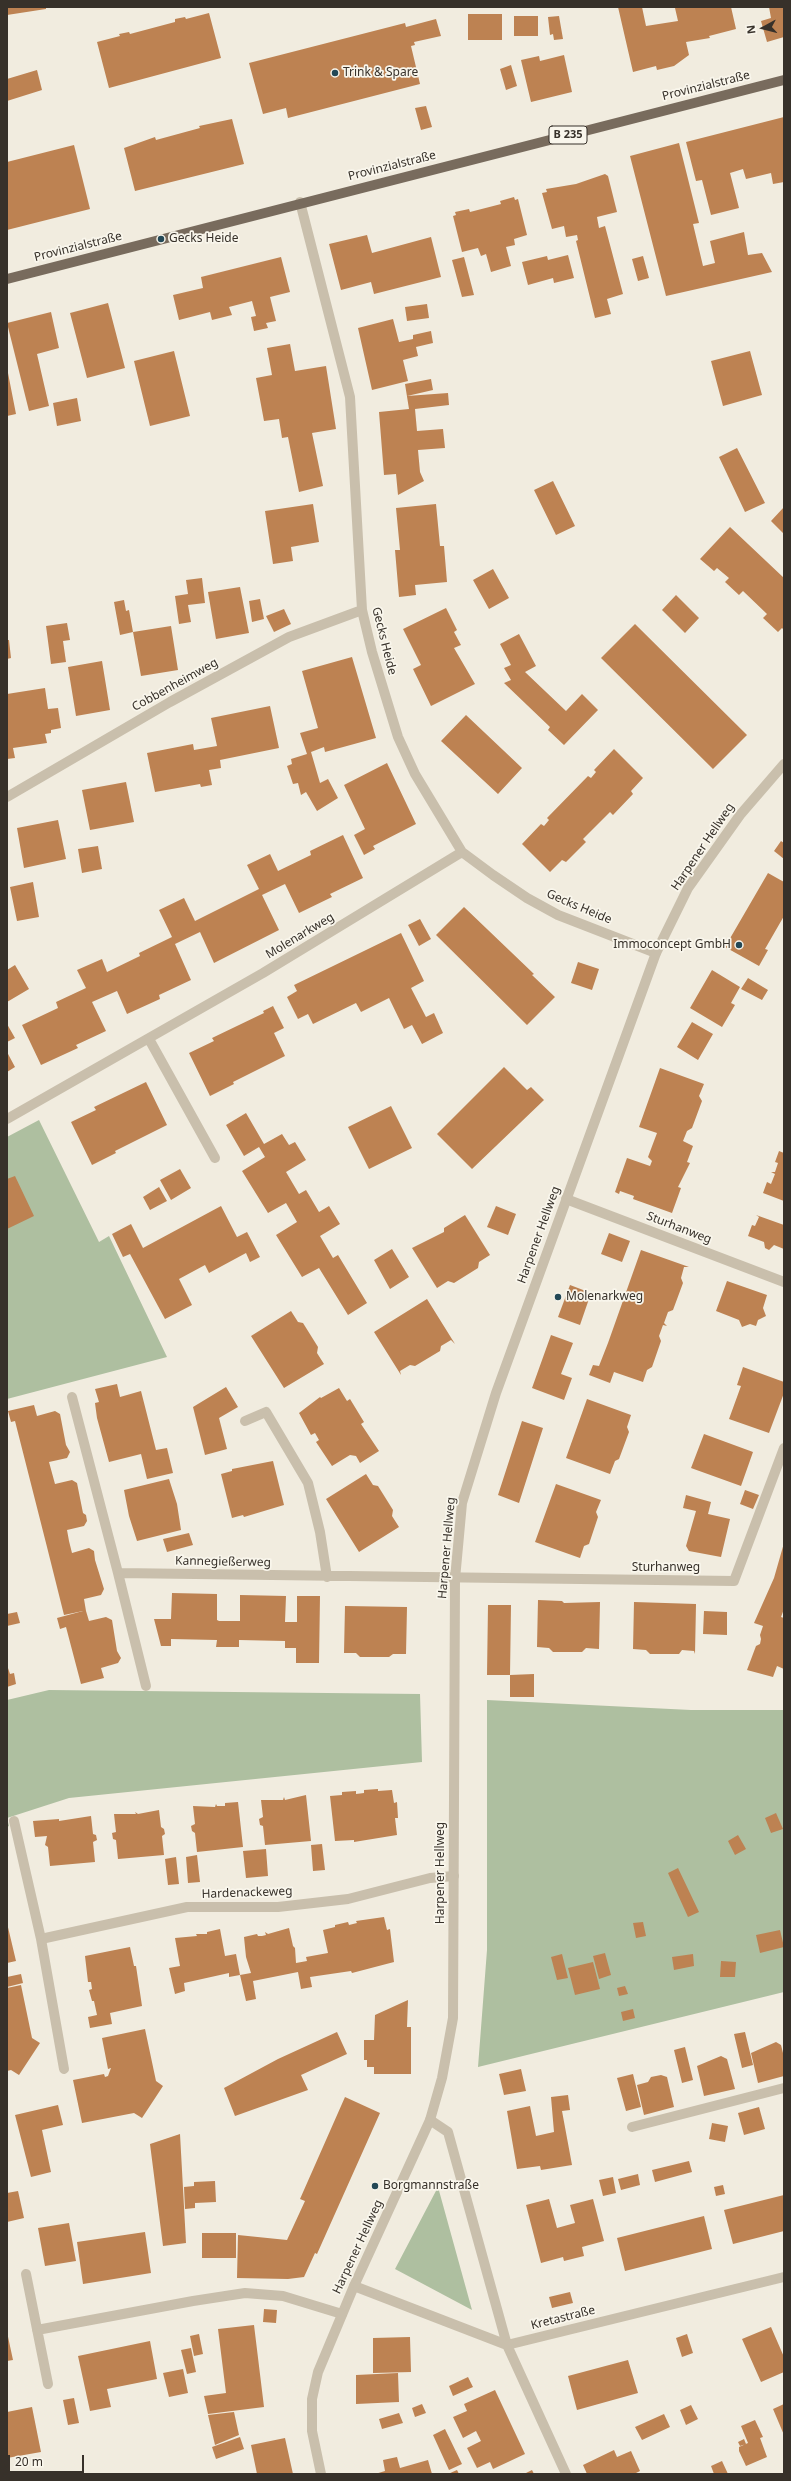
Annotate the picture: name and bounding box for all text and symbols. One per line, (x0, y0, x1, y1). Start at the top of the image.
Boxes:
north arrow (743, 8, 783, 48)
text: N (743, 24, 759, 35)
place label: Trink & Spare (343, 66, 418, 80)
marker: Trink & Spare (330, 68, 340, 78)
street label: Provinzialstraße (661, 68, 751, 104)
road number: B 235 (549, 126, 587, 144)
street label: Provinzialstraße (347, 148, 437, 184)
street label: Provinzialstraße (33, 229, 123, 265)
place label: Gecks Heide (169, 232, 238, 246)
marker: Gecks Heide (156, 234, 166, 244)
street label: Gecks Heide (369, 606, 399, 676)
street label: Cobbenheimweg (130, 655, 220, 715)
street label: Harpener Hellweg (668, 801, 738, 893)
street label: Gecks Heide (544, 887, 614, 927)
street label: Molenarkweg (263, 910, 337, 962)
place label: Immoconcept GmbH (613, 938, 731, 952)
marker: Immoconcept GmbH (734, 940, 744, 950)
street label: Harpener Hellweg (515, 1184, 563, 1286)
street label: Sturhanweg (644, 1209, 714, 1247)
place label: Molenarkweg (566, 1290, 643, 1304)
marker: Molenarkweg (553, 1292, 563, 1302)
street label: Harpener Hellweg (435, 1496, 459, 1600)
street label: Kannegießerweg (175, 1554, 271, 1570)
street label: Sturhanweg (632, 1561, 700, 1575)
street label: Harpener Hellweg (434, 1822, 448, 1924)
street label: Hardenackeweg (201, 1884, 293, 1902)
place label: Borgmannstraße (383, 2179, 479, 2193)
marker: Borgmannstraße (370, 2181, 380, 2191)
street label: Harpener Hellweg (330, 2198, 386, 2296)
street label: Kretastraße (529, 2303, 597, 2333)
scale bar (10, 2447, 86, 2473)
text: 20 m (15, 2453, 43, 2470)

